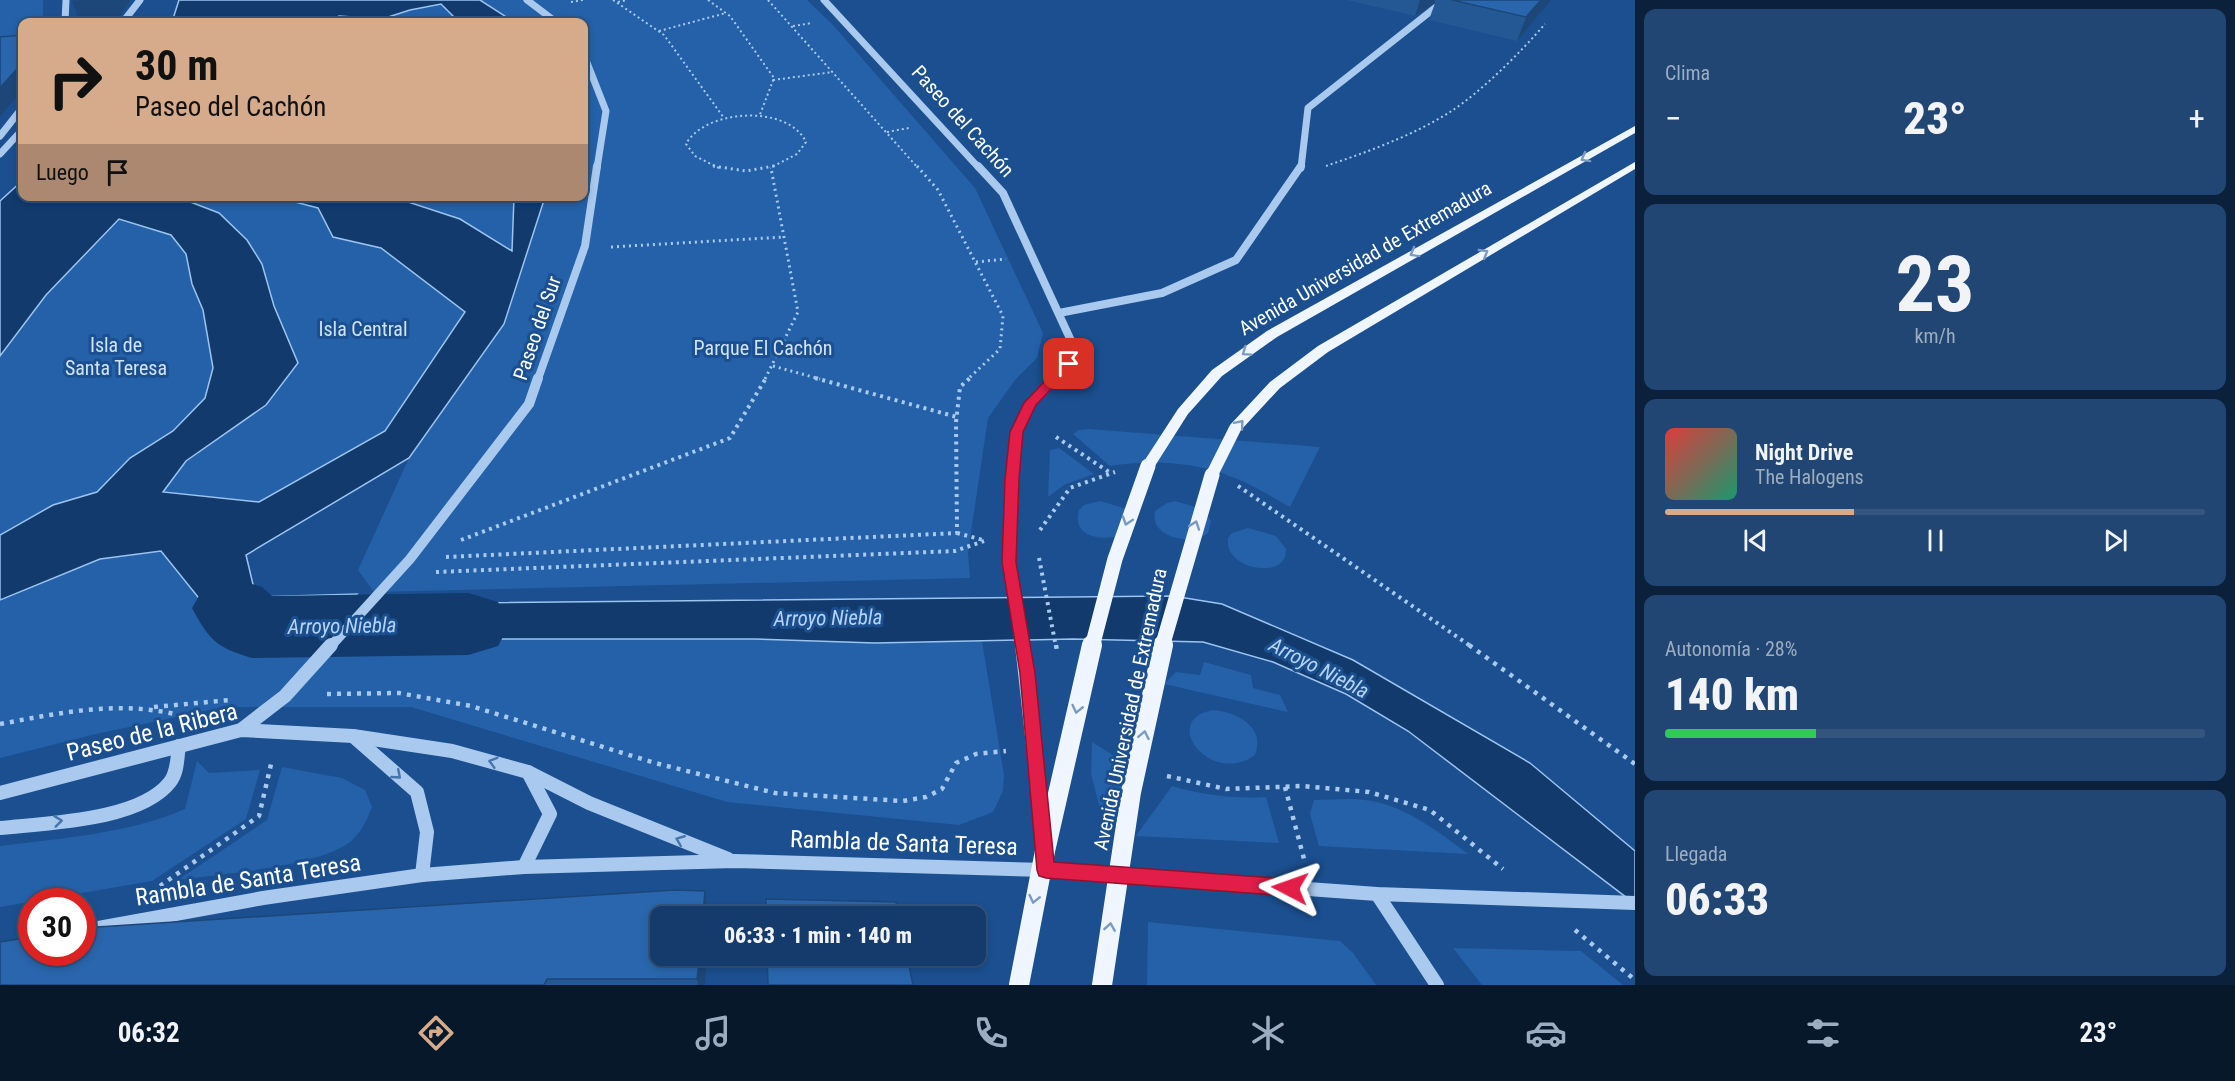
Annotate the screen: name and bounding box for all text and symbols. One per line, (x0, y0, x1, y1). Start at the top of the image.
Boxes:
text: 30 m (135, 41, 218, 90)
icon: right (36, 42, 114, 120)
street label: Paseo del Cachón (907, 60, 1019, 182)
text: Clima (1665, 61, 1710, 85)
text: Paseo del Cachón (135, 91, 326, 123)
text: 23° (1903, 92, 1967, 145)
text: − (1665, 99, 1682, 138)
text: + (2189, 99, 2205, 138)
one-way arrow (1580, 151, 1591, 163)
icon: arrive (101, 156, 134, 189)
text: Luego (36, 160, 89, 185)
street label: Avenida Universidad de Extremadura (1234, 176, 1496, 340)
text: 23 (1896, 239, 1974, 330)
one-way arrow (1410, 246, 1420, 257)
one-way arrow (1478, 249, 1488, 261)
street label: Paseo del Sur (508, 273, 566, 383)
park label: Isla Central (318, 317, 408, 341)
text: km/h (1914, 324, 1956, 348)
park label: Isla de Santa Teresa (65, 333, 167, 380)
park label: Parque El Cachón (694, 336, 832, 360)
pin (1043, 338, 1094, 389)
one-way arrow (1242, 345, 1253, 356)
icon: arrive (1052, 347, 1085, 380)
one-way arrow (1232, 420, 1243, 431)
text: Night Drive (1755, 440, 1853, 465)
text: The Halogens (1755, 465, 1864, 489)
one-way arrow (1122, 515, 1135, 526)
one-way arrow (1187, 520, 1200, 531)
icon: previous (1739, 524, 1772, 557)
icon: pause (1919, 524, 1952, 557)
icon: next (2099, 524, 2132, 557)
street label: Avenida Universidad de Extremadura (1088, 566, 1172, 852)
water label: Arroyo Niebla (772, 605, 883, 631)
water label: Arroyo Niebla (286, 613, 397, 639)
water label: Arroyo Niebla (1264, 632, 1373, 703)
text: Autonomía · 28% (1665, 637, 1797, 661)
text: 140 km (1665, 668, 1799, 721)
street label: Paseo de la Ribera (64, 697, 240, 767)
one-way arrow (1072, 704, 1085, 714)
one-way arrow (1137, 730, 1150, 740)
one-way arrow (488, 757, 498, 770)
one-way arrow (390, 768, 401, 779)
one-way arrow (54, 815, 63, 828)
street label: Rambla de Santa Teresa (790, 825, 1018, 861)
one-way arrow (675, 834, 686, 847)
text: Llegada (1665, 842, 1727, 866)
street label: Rambla de Santa Teresa (133, 848, 363, 912)
position arrow (1258, 856, 1322, 920)
text: 06:33 (1665, 873, 1769, 926)
speed limit sign: 30 (18, 888, 96, 966)
one-way arrow (1028, 894, 1041, 904)
one-way arrow (1103, 922, 1116, 932)
text: 06:33 · 1 min · 140 m (724, 923, 912, 948)
icon: directions (415, 1012, 457, 1054)
icon: music (692, 1012, 734, 1054)
icon: phone (970, 1012, 1012, 1054)
icon: climate (1247, 1012, 1289, 1054)
icon: car (1525, 1012, 1567, 1054)
icon: filters (1802, 1012, 1844, 1054)
text: 06:32 (118, 1017, 180, 1049)
text: 23° (2079, 1017, 2117, 1049)

